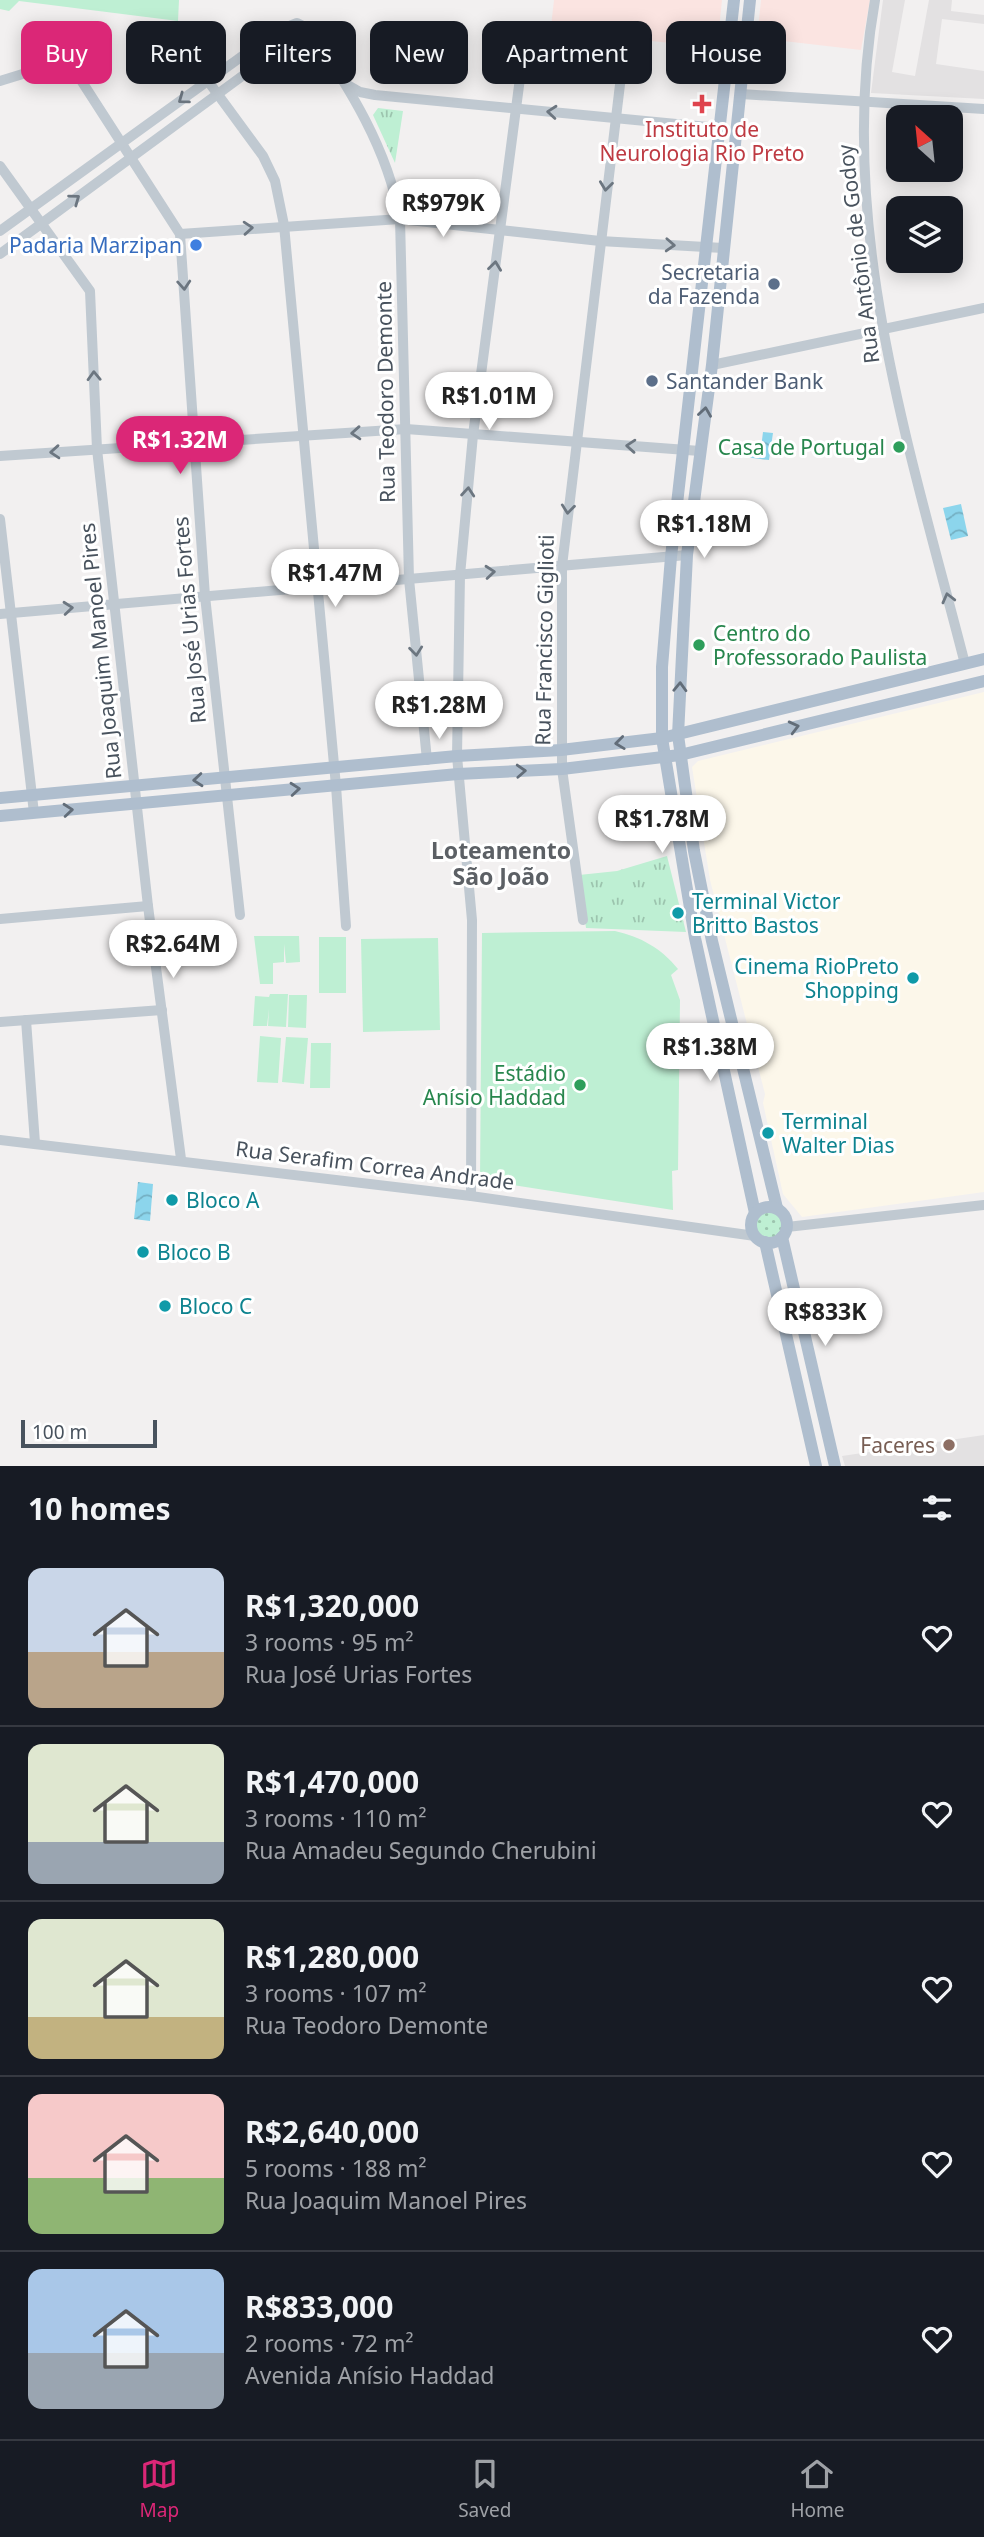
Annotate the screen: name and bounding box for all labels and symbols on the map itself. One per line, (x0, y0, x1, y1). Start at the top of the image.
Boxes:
one-way arrow (178, 90, 191, 103)
marker: Instituto de Neurologia Rio Preto (692, 94, 712, 114)
one-way arrow (546, 105, 557, 120)
north arrow (886, 105, 962, 182)
place label: Instituto de Neurologia Rio Preto (599, 115, 805, 167)
street label: Rua Antônio de Godoy (831, 143, 885, 365)
pin: R$979K (386, 180, 500, 239)
one-way arrow (599, 180, 614, 192)
one-way arrow (67, 195, 80, 208)
one-way arrow (243, 221, 254, 236)
place label: Padaria Marzipan (9, 231, 182, 259)
marker: Padaria Marzipan (188, 237, 204, 253)
one-way arrow (664, 237, 675, 252)
place label: Secretaria da Fazenda (648, 258, 760, 310)
one-way arrow (487, 260, 502, 272)
marker: Secretaria da Fazenda (766, 276, 782, 292)
one-way arrow (176, 280, 191, 291)
street label: Rua Teodoro Demonte (369, 281, 401, 503)
place label: Santander Bank (666, 367, 824, 395)
one-way arrow (86, 370, 101, 381)
pin: R$1.01M (424, 372, 554, 432)
marker: Santander Bank (644, 373, 660, 389)
one-way arrow (697, 406, 712, 418)
pin: R$1.32M (115, 416, 245, 476)
one-way arrow (350, 425, 361, 440)
place label: Casa de Portugal (718, 433, 885, 461)
one-way arrow (626, 439, 637, 454)
marker: Casa de Portugal (891, 439, 907, 455)
one-way arrow (50, 444, 61, 459)
one-way arrow (460, 486, 475, 497)
pin: R$1.18M (639, 500, 769, 560)
one-way arrow (560, 503, 575, 515)
street label: Rua José Urias Fortes (166, 515, 212, 725)
street label: Rua Joaquim Manoel Pires (73, 522, 127, 780)
street label: Rua Francisco Giglioti (528, 534, 560, 746)
pin: R$1.47M (270, 550, 400, 609)
one-way arrow (485, 565, 496, 580)
one-way arrow (942, 592, 956, 604)
one-way arrow (63, 601, 74, 616)
place label: Centro do Professorado Paulista (713, 619, 927, 671)
marker: Centro do Professorado Paulista (691, 637, 707, 653)
one-way arrow (408, 646, 423, 657)
one-way arrow (672, 681, 687, 692)
pin: R$1.28M (374, 682, 504, 741)
one-way arrow (787, 721, 799, 736)
one-way arrow (614, 735, 626, 750)
one-way arrow (516, 763, 527, 778)
one-way arrow (193, 772, 204, 787)
one-way arrow (289, 782, 300, 797)
pin: R$1.78M (597, 796, 727, 855)
one-way arrow (63, 803, 74, 818)
district label: Loteamento São João (431, 834, 571, 892)
place label: Terminal Victor Britto Bastos (692, 887, 841, 939)
marker: Terminal Victor Britto Bastos (670, 905, 686, 921)
pin: R$2.64M (108, 920, 238, 980)
place label: Cinema RioPreto Shopping (734, 952, 899, 1004)
marker: Cinema RioPreto Shopping (905, 970, 921, 986)
pin: R$1.38M (645, 1024, 775, 1083)
place label: Estádio Anísio Haddad (423, 1059, 566, 1111)
marker: Estádio Anísio Haddad (572, 1077, 588, 1093)
place label: Terminal Walter Dias (782, 1107, 894, 1159)
marker: Terminal Walter Dias (760, 1125, 776, 1141)
street label: Rua Serafim Correa Andrade (234, 1134, 516, 1196)
place label: Bloco A (186, 1186, 260, 1214)
marker: Bloco A (164, 1192, 180, 1208)
place label: Bloco B (157, 1238, 231, 1266)
marker: Bloco B (135, 1244, 151, 1260)
pin: R$833K (768, 1288, 882, 1348)
place label: Bloco C (179, 1292, 252, 1320)
marker: Bloco C (157, 1298, 173, 1314)
scale bar (21, 1417, 158, 1449)
place label: Faceres (860, 1431, 935, 1459)
marker: Faceres (941, 1437, 957, 1453)

